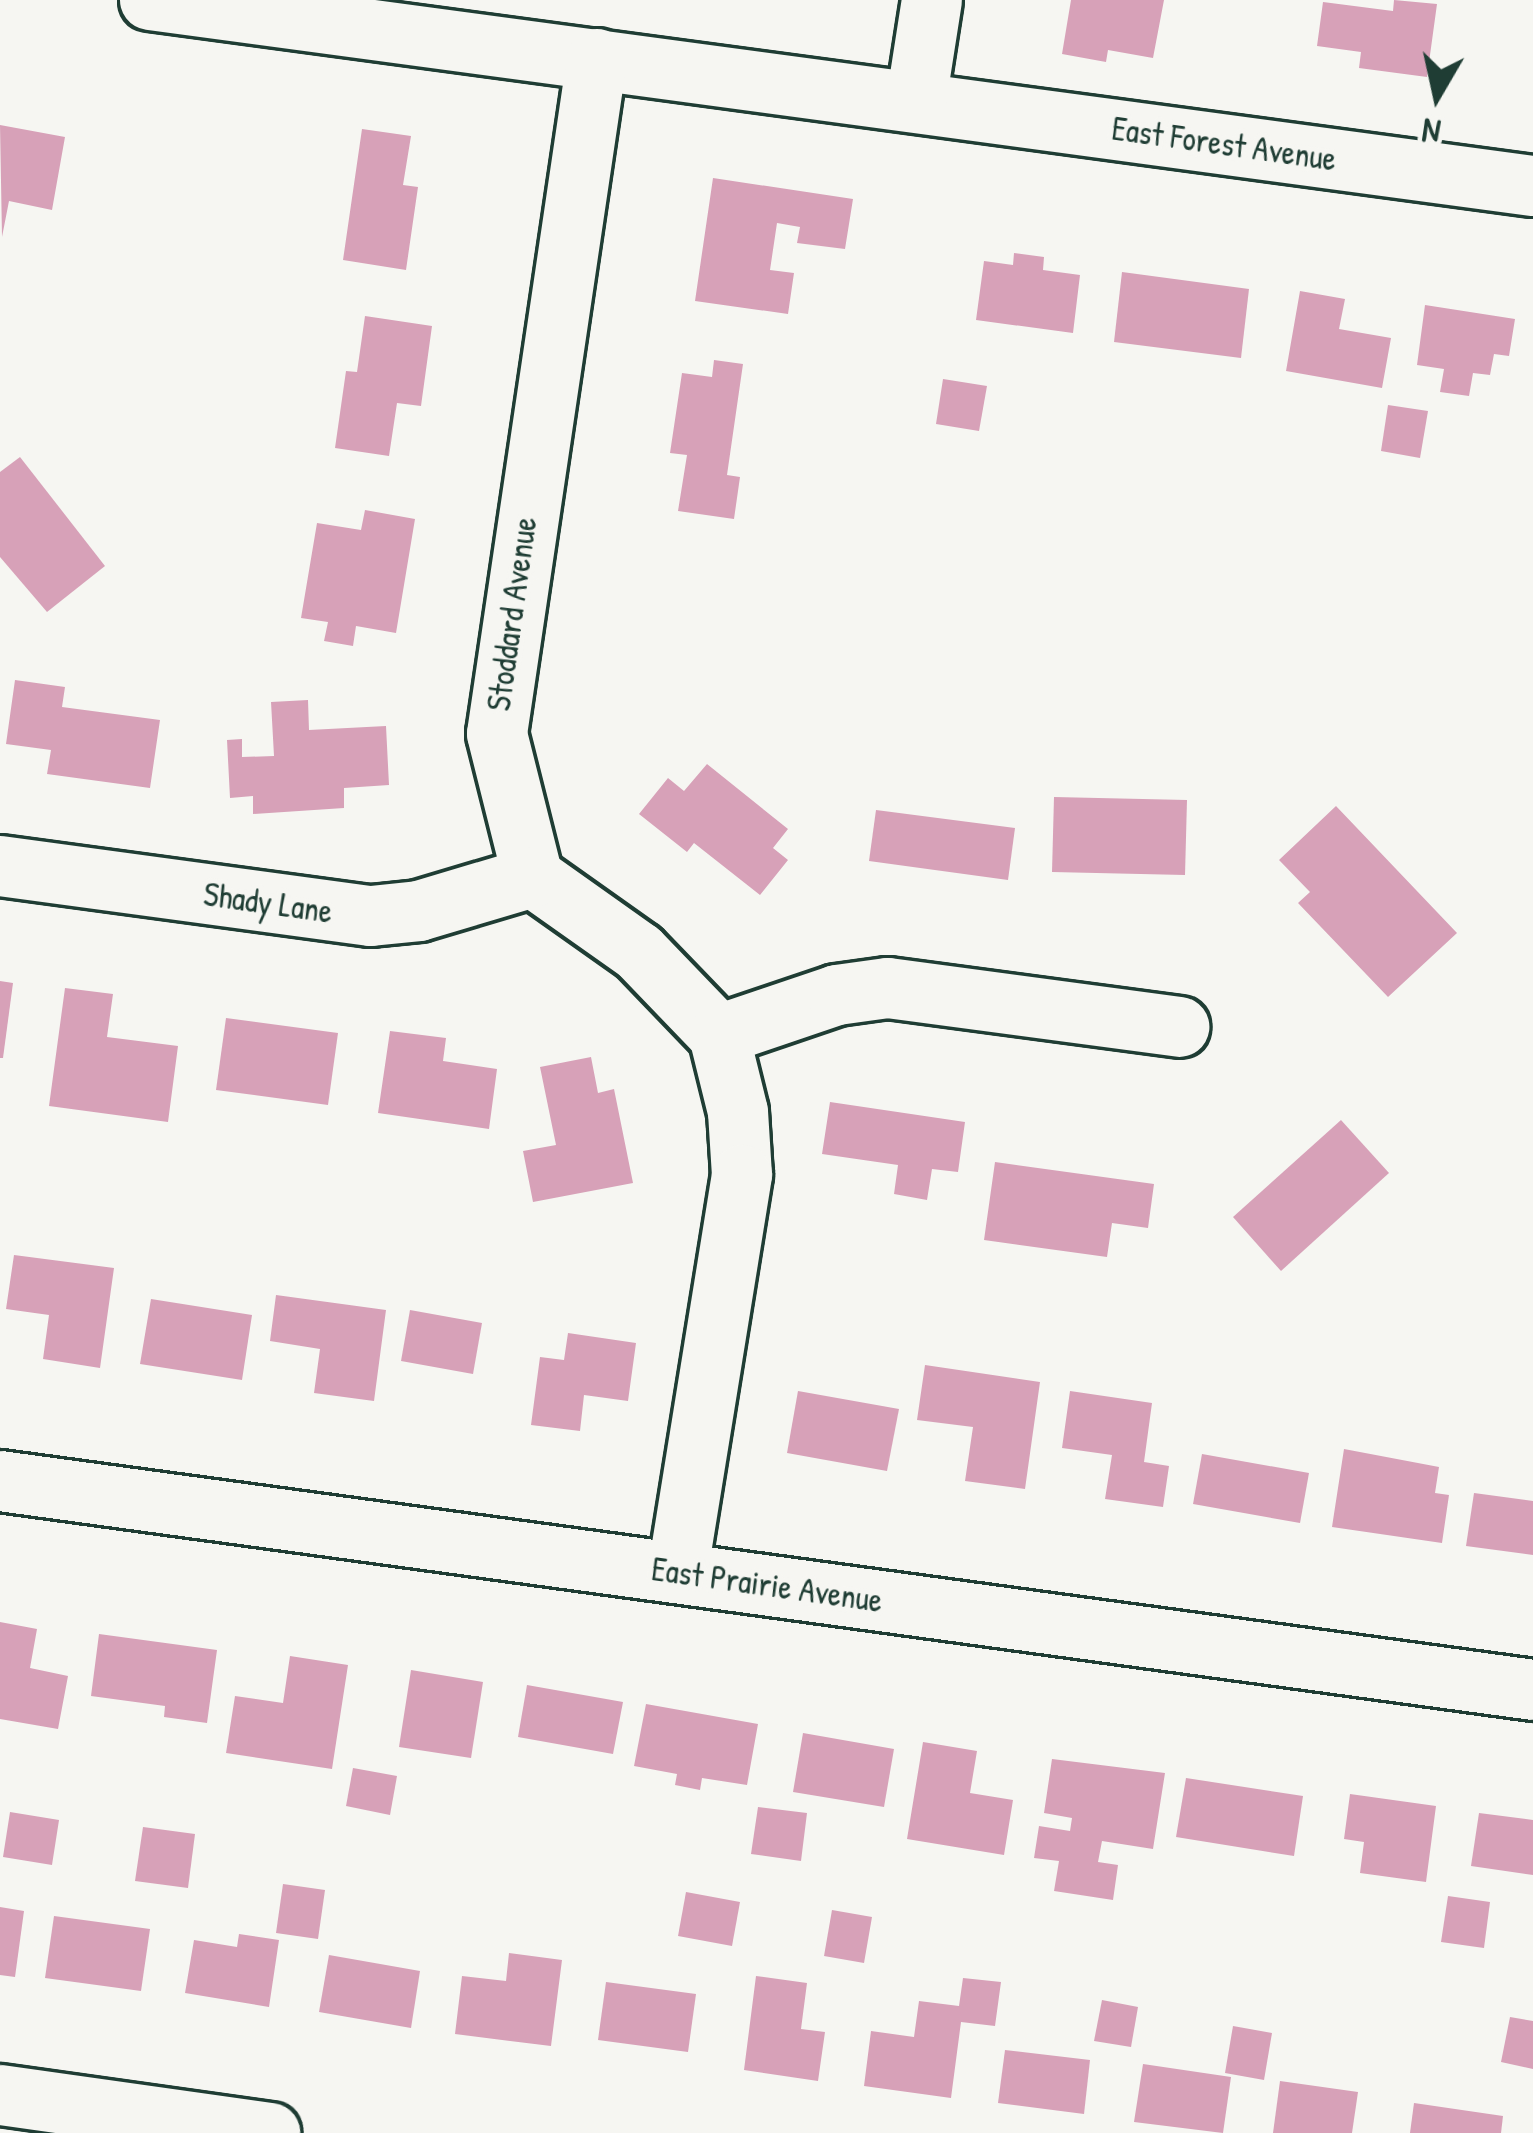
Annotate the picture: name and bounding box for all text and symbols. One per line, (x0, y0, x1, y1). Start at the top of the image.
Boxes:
north arrow (1377, 36, 1497, 156)
text: N (1419, 108, 1443, 155)
street label: East Forest Avenue (1109, 109, 1339, 179)
street label: Stoddard Avenue (479, 515, 545, 713)
street label: Shady Lane (201, 874, 335, 932)
street label: East Prairie Avenue (649, 1549, 885, 1621)

